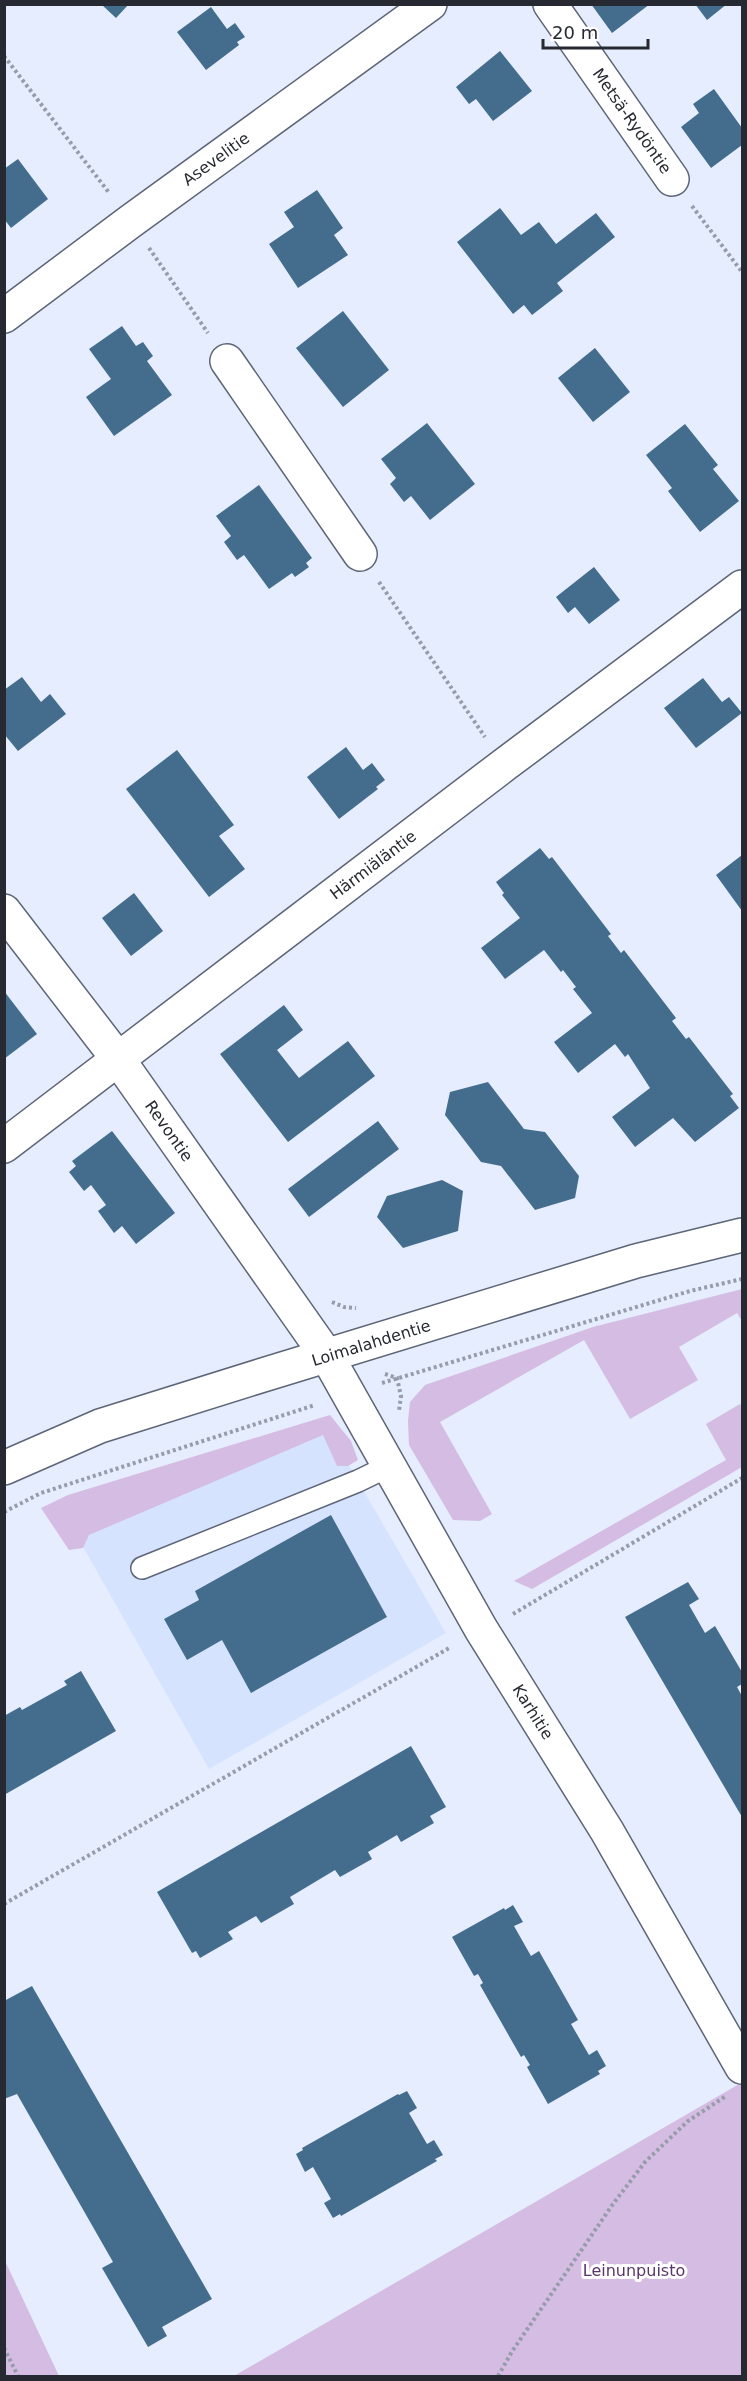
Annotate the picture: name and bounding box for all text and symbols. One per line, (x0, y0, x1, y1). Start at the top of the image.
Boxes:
scale bar (543, 12, 648, 50)
text: 20 m (552, 22, 598, 43)
street label: Metsä-Rydöntie (589, 65, 675, 177)
street label: Asevelitie (179, 128, 253, 190)
street label: Härmiäläntie (326, 826, 420, 904)
street label: Revontie (141, 1097, 197, 1165)
street label: Loimalahdentie (309, 1316, 433, 1370)
street label: Karhitie (509, 1681, 557, 1743)
park label: Leinunpuisto (583, 2261, 685, 2280)

